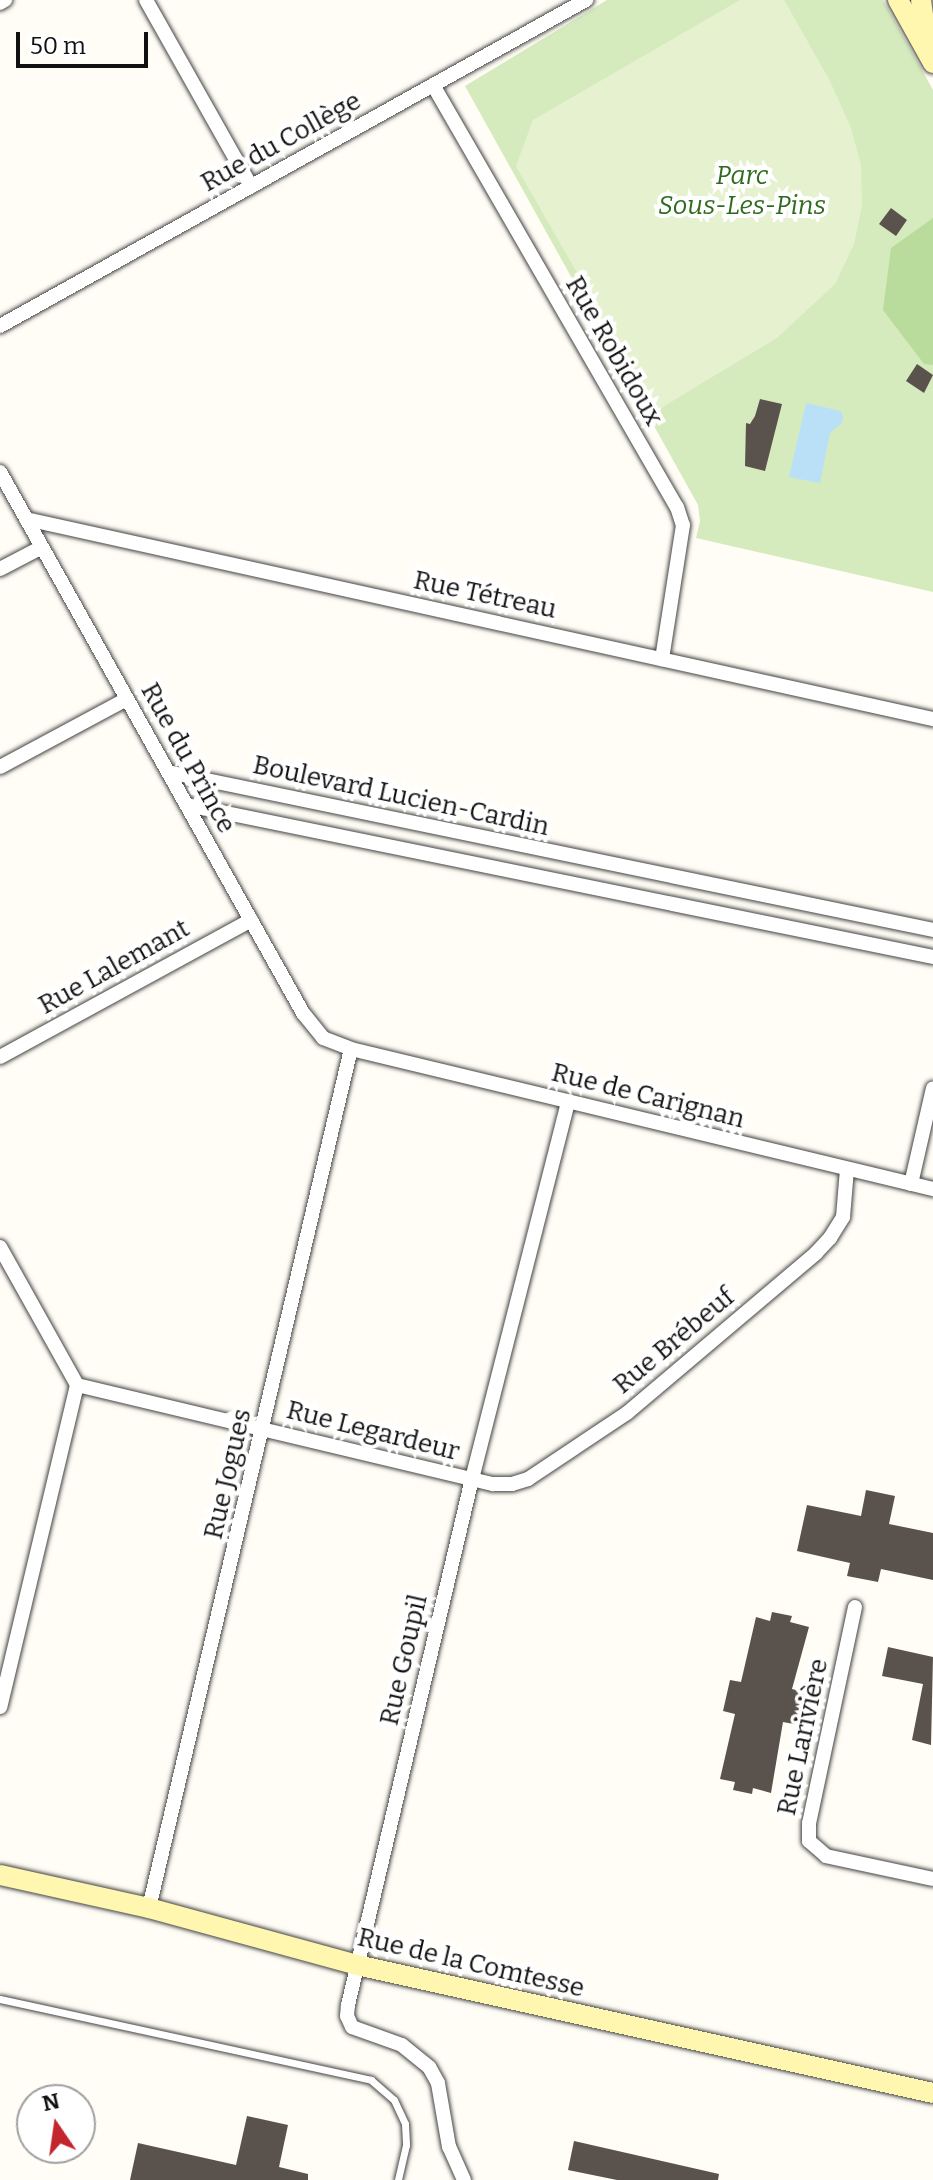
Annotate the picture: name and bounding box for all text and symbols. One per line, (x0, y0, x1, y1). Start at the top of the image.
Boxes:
scale bar (20, 16, 152, 66)
text: 50 m (30, 32, 86, 60)
street label: Rue du Collège (196, 85, 366, 199)
park label: Parc Sous-Les-Pins (658, 160, 826, 222)
street label: Rue Robidoux (559, 271, 669, 431)
street label: Rue Tétreau (411, 565, 559, 625)
street label: Rue du Prince (134, 678, 242, 838)
street label: Boulevard Lucien-Cardin (250, 749, 552, 843)
street label: Rue Lalemant (33, 913, 195, 1021)
street label: Rue de Carignan (548, 1057, 748, 1135)
street label: Rue Brébeuf (607, 1281, 741, 1401)
street label: Rue Legardeur (283, 1394, 463, 1468)
street label: Rue Jogues (198, 1406, 258, 1542)
street label: Rue Goupil (374, 1592, 434, 1728)
street label: Rue Larivière (771, 1656, 835, 1818)
street label: Rue de la Comtesse (355, 1922, 587, 2004)
north arrow (16, 2084, 96, 2164)
text: N (40, 2087, 62, 2117)

